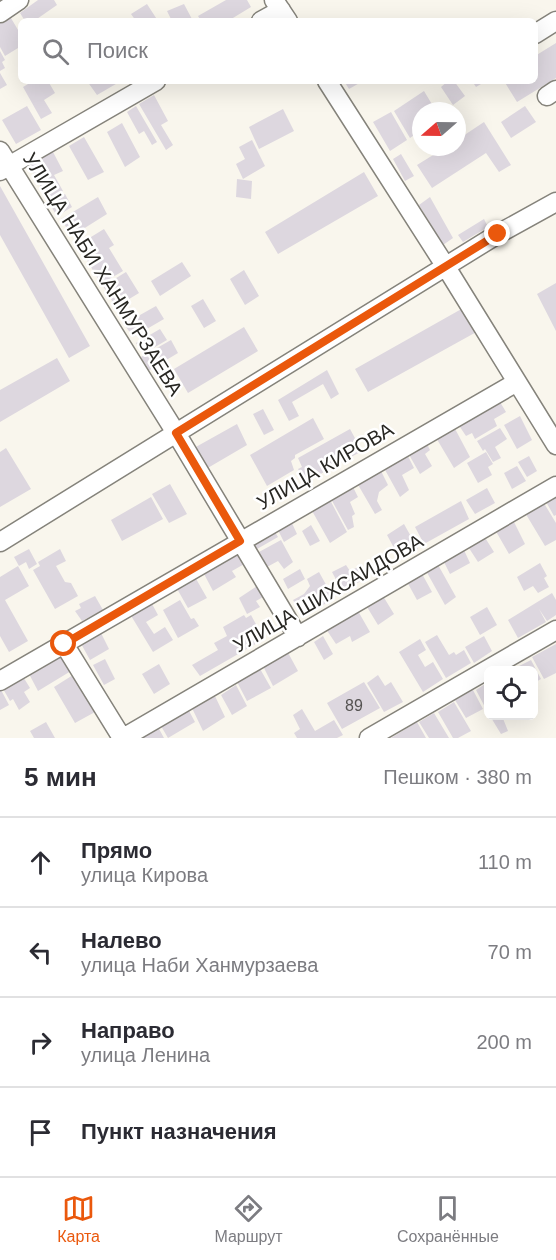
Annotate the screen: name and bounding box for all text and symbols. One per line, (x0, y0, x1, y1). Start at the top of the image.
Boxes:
search box (18, 18, 538, 84)
icon: search (39, 35, 72, 68)
text: Поиск (87, 38, 148, 63)
north arrow (412, 102, 466, 156)
street label: УЛИЦА НАБИ ХАНМУРЗАЕВА (19, 148, 187, 400)
route end (484, 220, 510, 246)
street label: УЛИЦА КИРОВА (253, 418, 398, 514)
street label: УЛИЦА ШИХСАИДОВА (229, 529, 427, 656)
route start (50, 630, 76, 656)
map controls (484, 666, 538, 720)
button: locate (484, 666, 538, 720)
house number: 89 (345, 697, 363, 714)
text: 5 мин (24, 762, 97, 792)
text: Пешком · 380 m (383, 766, 532, 788)
text: Прямо (81, 838, 152, 863)
icon: ahead (24, 846, 57, 879)
text: 110 m (478, 851, 532, 873)
text: улица Кирова (81, 864, 208, 886)
text: Налево (81, 928, 162, 953)
icon: left (24, 936, 57, 969)
text: 70 m (488, 941, 532, 963)
text: улица Наби Ханмурзаева (81, 954, 318, 976)
text: Направо (81, 1018, 175, 1043)
icon: right (24, 1026, 57, 1059)
text: 200 m (476, 1031, 532, 1053)
text: улица Ленина (81, 1044, 210, 1066)
icon: arrive (24, 1116, 57, 1149)
text: Пункт назначения (81, 1119, 277, 1144)
tab: Карта (57, 1192, 100, 1246)
tab: Маршрут (214, 1192, 283, 1246)
tab: Сохранённые (397, 1192, 499, 1246)

